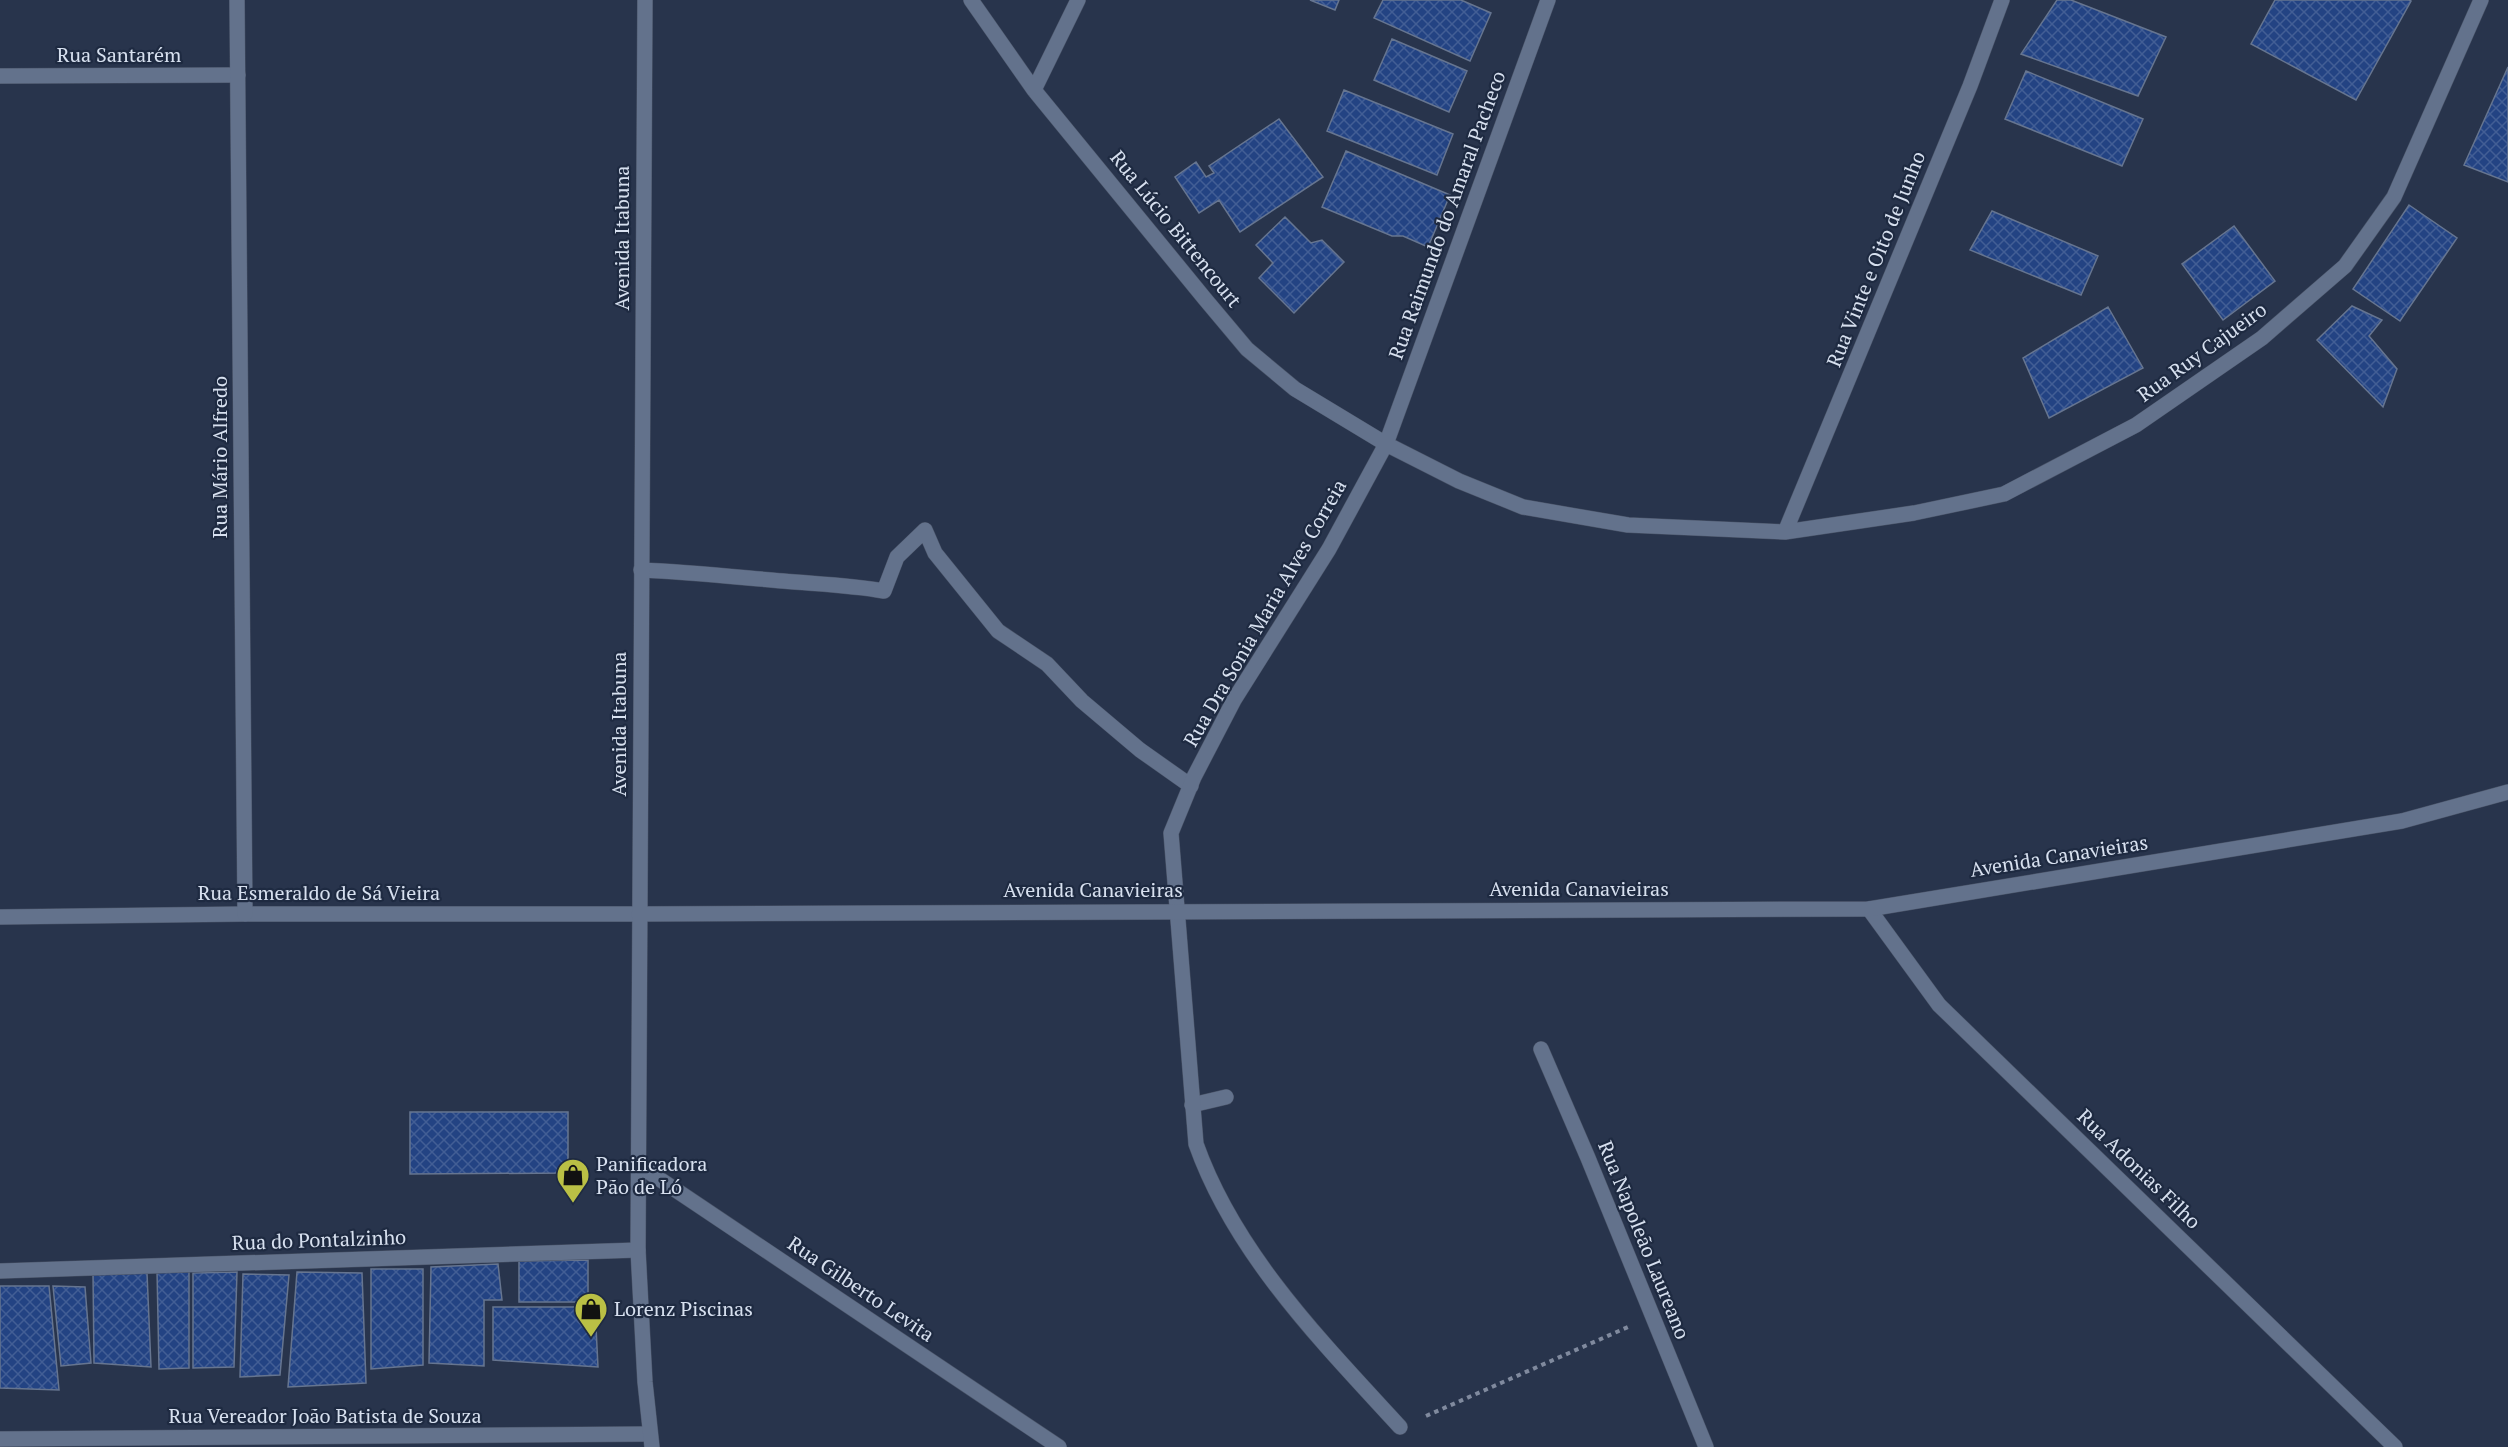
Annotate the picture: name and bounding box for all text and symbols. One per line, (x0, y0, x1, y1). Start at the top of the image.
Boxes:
street label: Rua Santarém (57, 41, 181, 68)
street label: Rua Raimundo do Amaral Pacheco (1382, 67, 1511, 363)
street label: Rua Lúcio Bittencourt (1105, 145, 1248, 313)
street label: Rua Vinte e Oito de Junho (1820, 147, 1931, 371)
street label: Avenida Itabuna (608, 166, 635, 310)
street label: Rua Ruy Cajueiro (2132, 296, 2272, 408)
street label: Rua Mário Alfredo (206, 376, 233, 538)
street label: Rua Dra Sonia Maria Alves Correia (1177, 474, 1352, 751)
street label: Avenida Itabuna (605, 652, 632, 796)
street label: Avenida Canavieiras (1968, 828, 2150, 883)
street label: Avenida Canavieiras (1489, 875, 1669, 902)
street label: Avenida Canavieiras (1003, 876, 1183, 903)
street label: Rua Esmeraldo de Sá Vieira (198, 879, 440, 906)
street label: Rua Adonias Filho (2072, 1103, 2207, 1235)
street label: Rua Napoleão Laureano (1592, 1137, 1697, 1343)
place label: Panificadora Pão de Ló (596, 1150, 707, 1200)
shop icon: Panificadora Pão de Ló (555, 1157, 591, 1204)
street label: Rua do Pontalzinho (231, 1223, 407, 1256)
street label: Rua Gilberto Levita (783, 1229, 940, 1348)
shop icon: Lorenz Piscinas (573, 1291, 609, 1338)
place label: Lorenz Piscinas (614, 1295, 753, 1322)
street label: Rua Vereador João Batista de Souza (169, 1402, 481, 1429)

